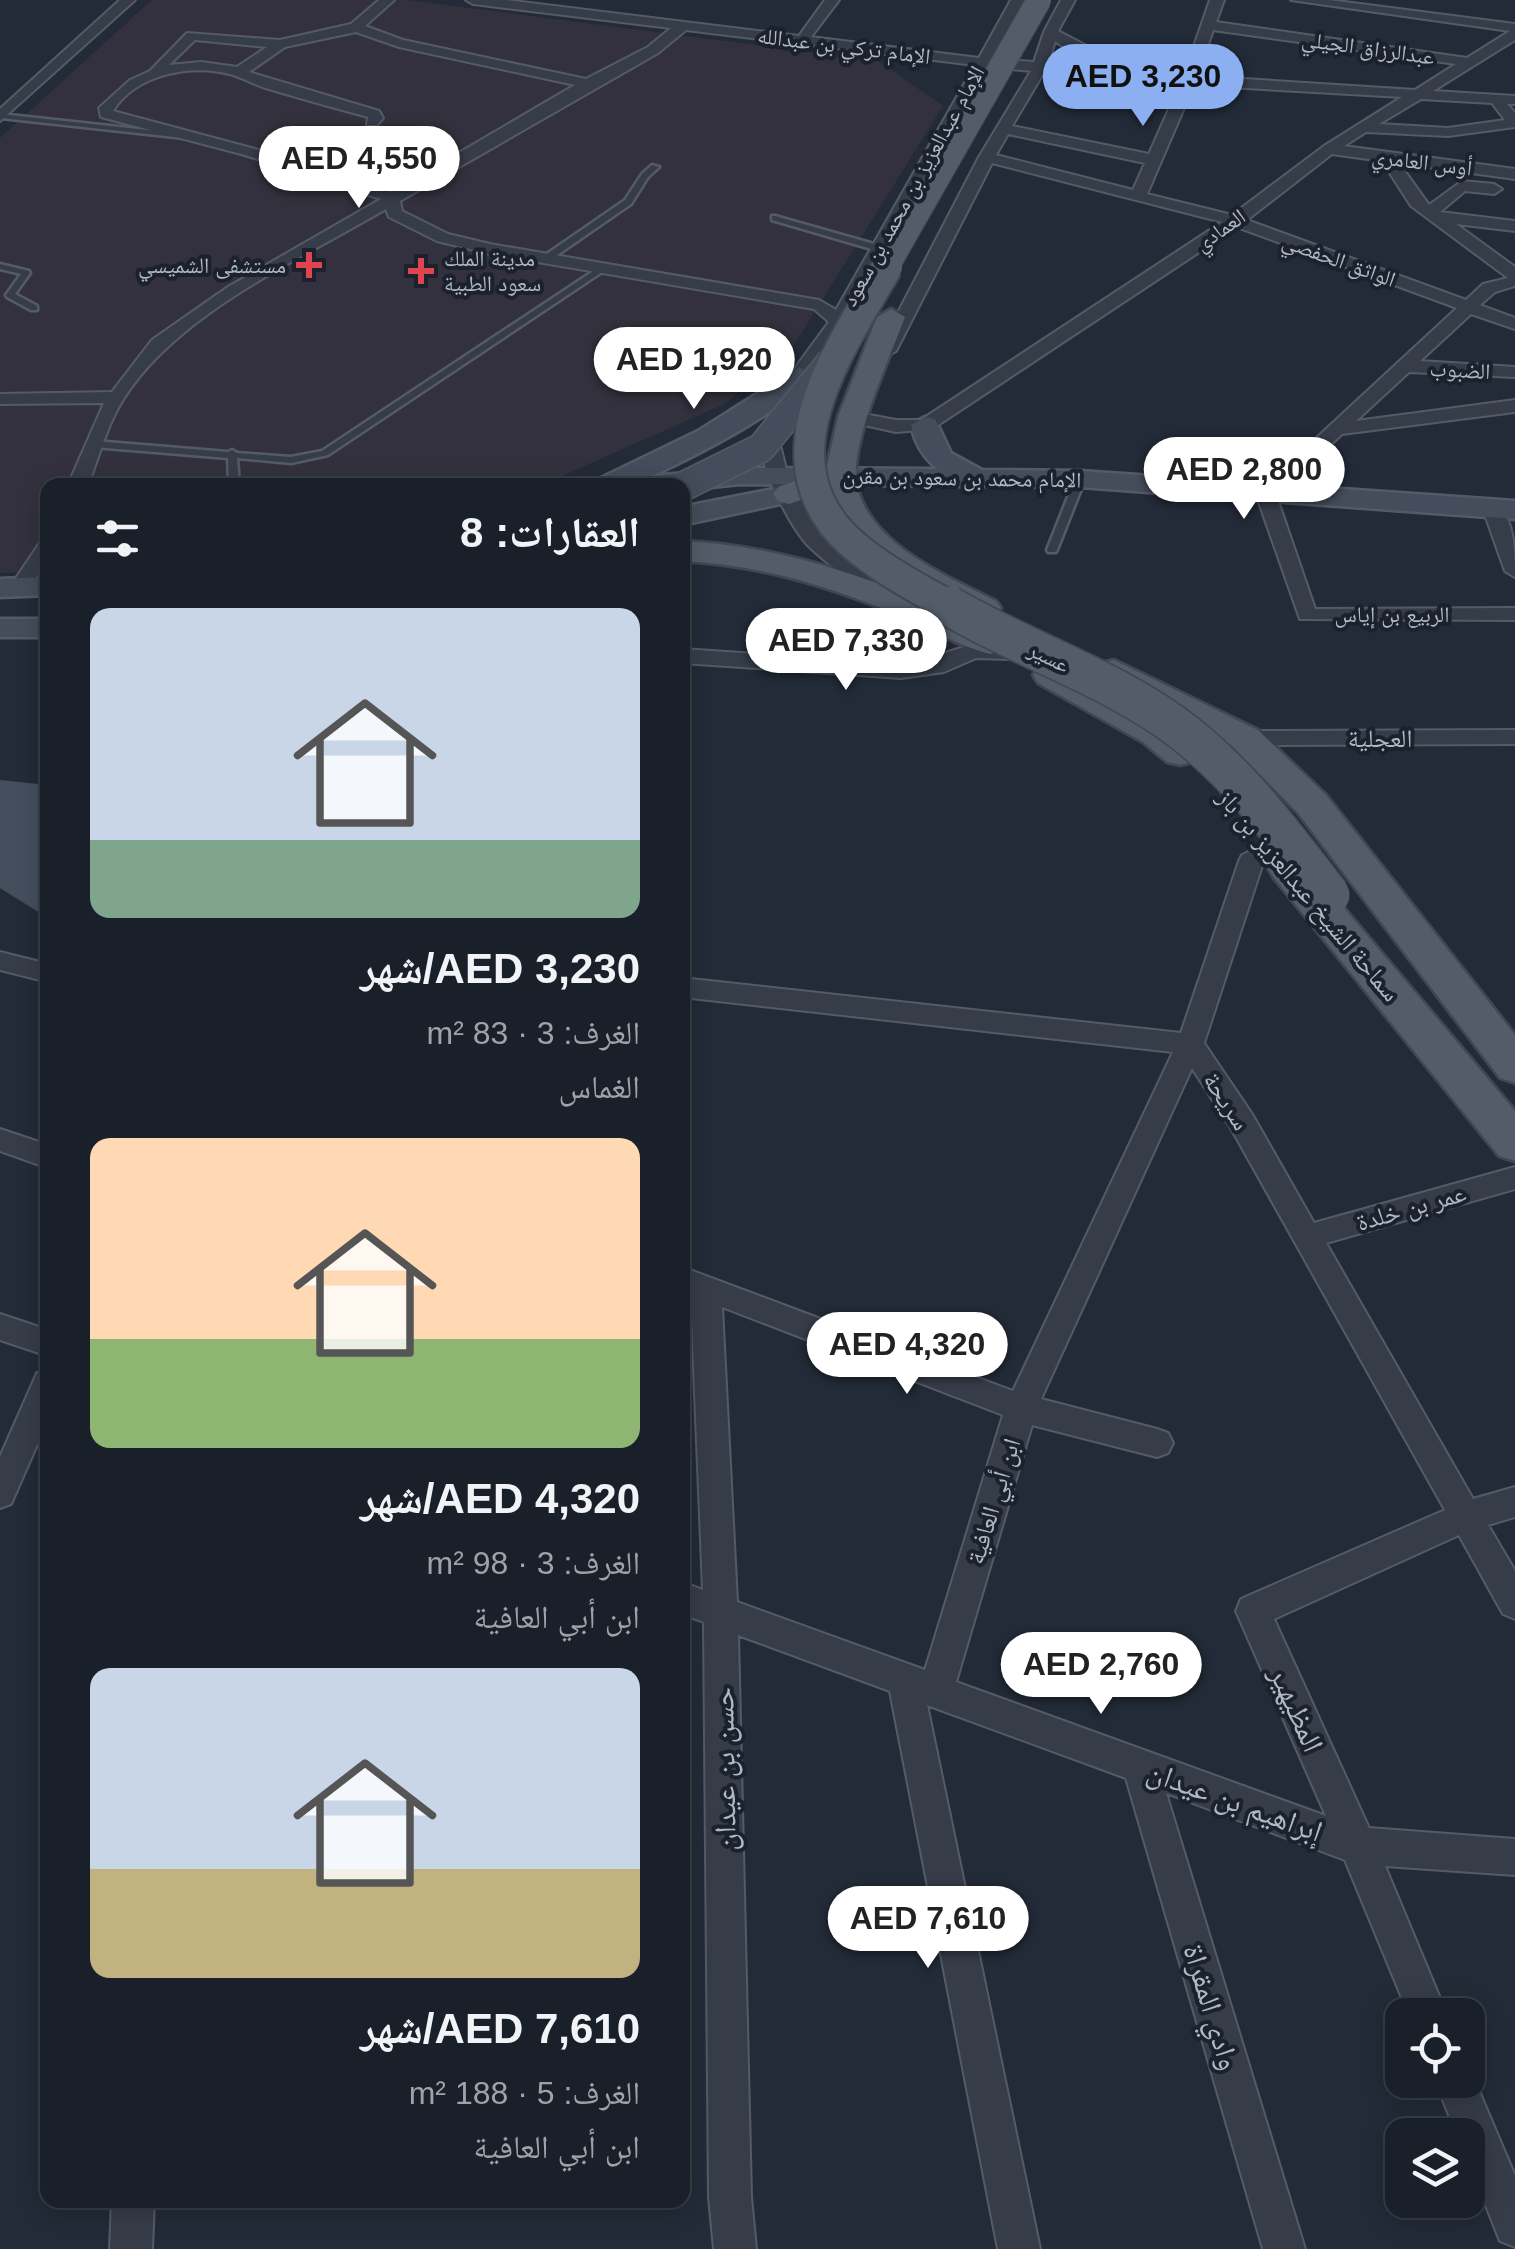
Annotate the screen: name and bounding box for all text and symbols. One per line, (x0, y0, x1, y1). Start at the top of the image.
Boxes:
street label: الإمام تركي بن عبدالله (756, 23, 932, 74)
street label: عبدالرزاق الجيلي (1299, 26, 1436, 74)
pin: AED 3,230 (1029, 44, 1257, 129)
text: AED 3,230 (1065, 58, 1221, 94)
street label: الإمام عبدالعزيز بن محمد بن سعود (836, 61, 991, 311)
pin: AED 4,550 (245, 126, 473, 211)
text: AED 4,550 (281, 140, 437, 176)
street label: أوس العامري (1370, 143, 1474, 185)
street label: العمادي (1190, 204, 1253, 260)
street label: الواثق الحفصي (1277, 228, 1399, 296)
place label: مدينة الملك سعود الطبية (444, 246, 541, 296)
marker: مستشفى الشميسي (296, 252, 322, 278)
place label: مستشفى الشميسي (138, 253, 286, 282)
marker: مدينة الملك سعود الطبية (408, 258, 434, 284)
pin: AED 1,920 (580, 327, 808, 412)
text: AED 1,920 (616, 341, 772, 377)
street label: الضبوب (1429, 356, 1491, 384)
pin: AED 2,800 (1130, 437, 1358, 522)
text: AED 2,800 (1166, 451, 1322, 487)
street label: الإمام محمد بن سعود بن مقرن (842, 463, 1082, 495)
text: العقارات: 8 (460, 509, 640, 556)
icon: filters (90, 511, 145, 566)
street label: الربيع بن إياس (1334, 602, 1450, 629)
pin: AED 7,330 (732, 608, 960, 693)
text: AED 7,330 (768, 622, 924, 658)
street label: عسير (1024, 636, 1074, 678)
icon: home (275, 673, 455, 853)
street label: العجلية (1348, 724, 1412, 752)
street label: سماحة الشيخ عبدالعزيز بن باز (1210, 783, 1406, 1008)
text: AED 3,230/شهر (360, 945, 640, 992)
text: الغرف: 3 · 83 m² (426, 1015, 640, 1051)
street label: سريحة (1198, 1067, 1256, 1135)
text: الغماس (559, 1069, 640, 1105)
street label: عمر بن خلدة (1353, 1178, 1469, 1238)
icon: home (275, 1203, 455, 1383)
pin: AED 4,320 (793, 1312, 1021, 1397)
text: AED 4,320 (829, 1326, 985, 1362)
street label: ابن أبي العافية (960, 1435, 1031, 1569)
text: AED 4,320/شهر (360, 1475, 640, 1522)
text: الغرف: 3 · 98 m² (426, 1545, 640, 1581)
text: ابن أبي العافية (474, 1599, 640, 1635)
pin: AED 2,760 (987, 1632, 1215, 1717)
text: AED 2,760 (1023, 1646, 1179, 1682)
street label: المظيهير (1262, 1660, 1330, 1757)
street label: حسن بن عيدان (706, 1687, 744, 1851)
icon: home (275, 1733, 455, 1913)
street label: إبراهيم بن عيدان (1142, 1754, 1327, 1852)
pin: AED 7,610 (814, 1886, 1042, 1971)
text: AED 7,610 (850, 1900, 1006, 1936)
street label: وادي المقراة (1170, 1940, 1247, 2076)
map controls (1385, 1998, 1485, 2218)
button: locate (1385, 1998, 1485, 2098)
text: AED 7,610/شهر (360, 2005, 640, 2052)
text: الغرف: 5 · 188 m² (409, 2075, 640, 2111)
button: layers (1385, 2118, 1485, 2218)
text: ابن أبي العافية (474, 2129, 640, 2165)

